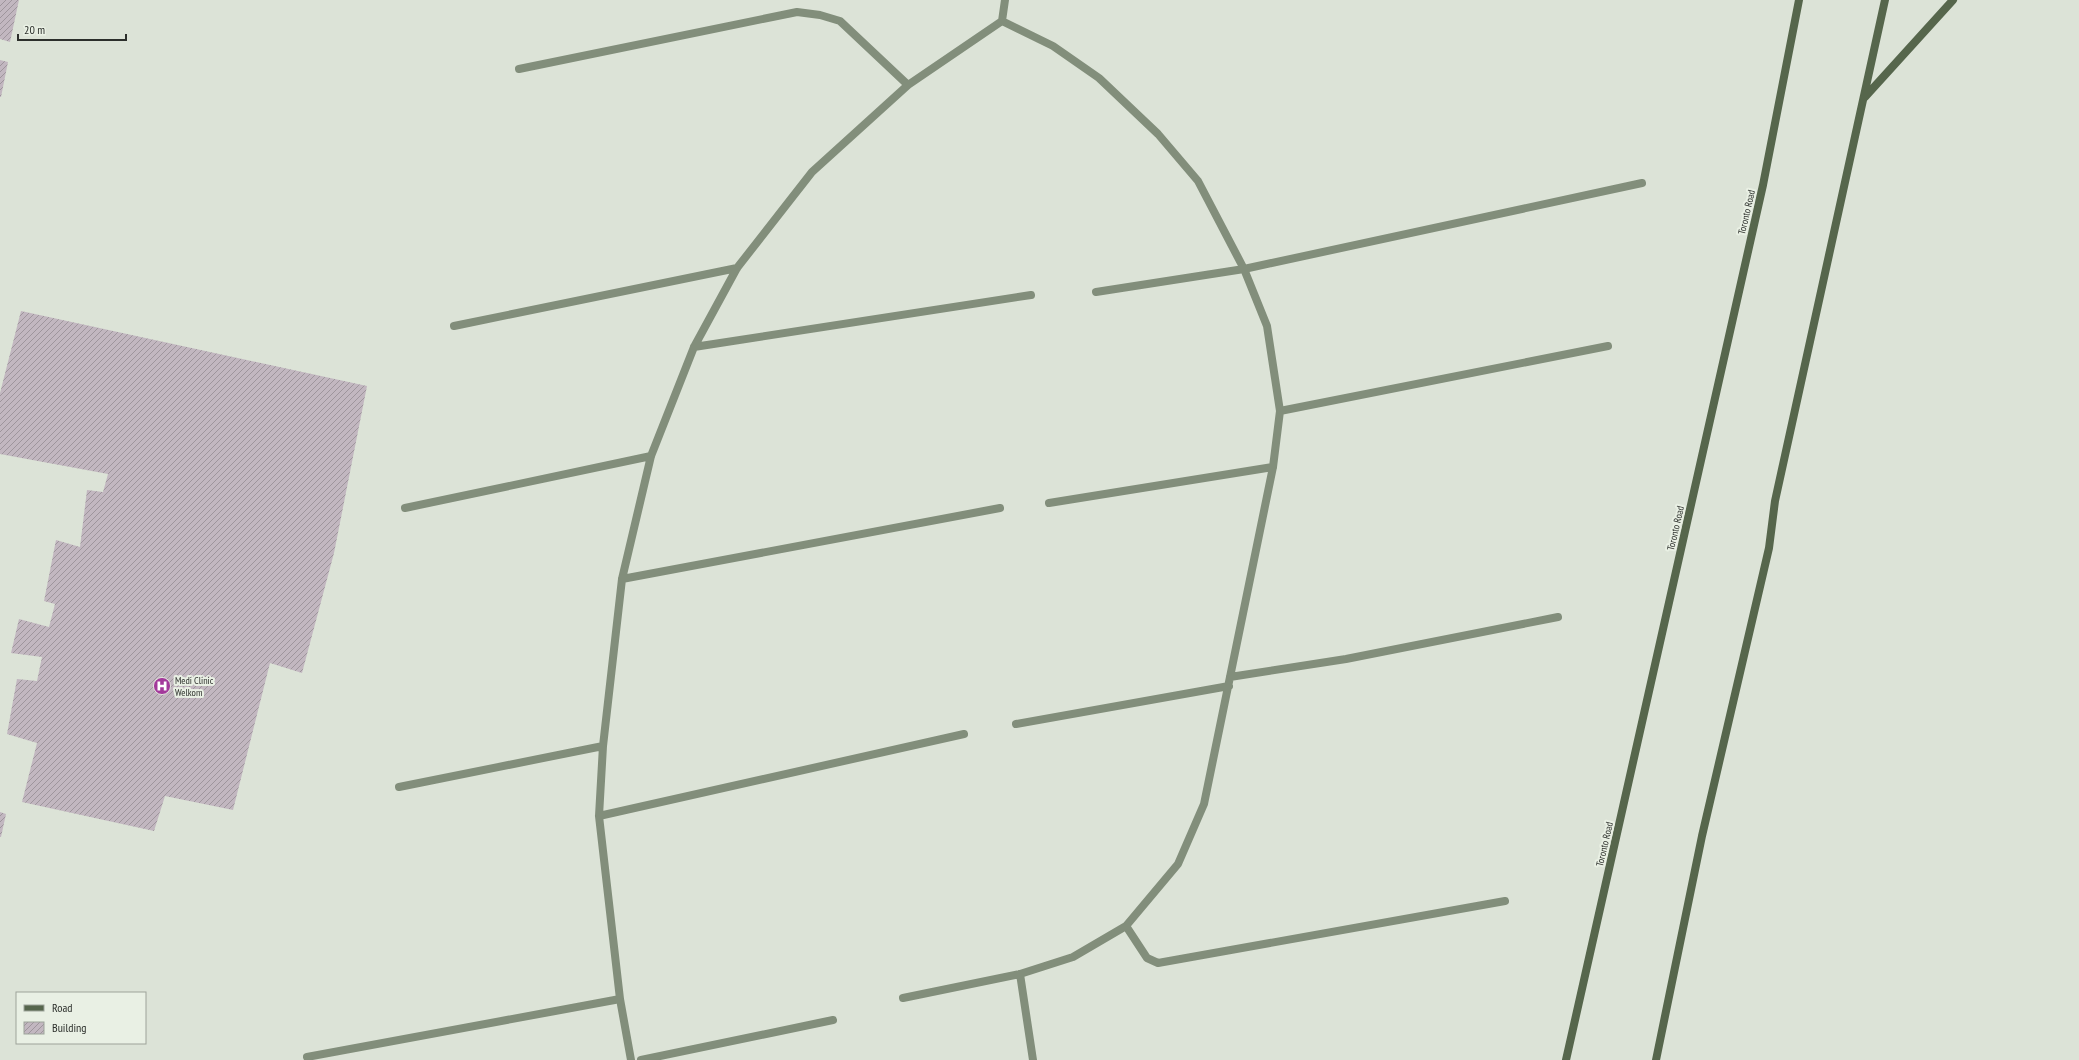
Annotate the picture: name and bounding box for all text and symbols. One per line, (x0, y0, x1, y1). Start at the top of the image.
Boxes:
scale bar (18, 16, 126, 42)
text: 20 m (24, 22, 45, 37)
street label: Toronto Road (1735, 189, 1758, 236)
street label: Toronto Road (1664, 505, 1687, 552)
place label: Medi Clinic Welkom (175, 674, 214, 699)
hospital icon: Medi Clinic Welkom (152, 676, 172, 696)
street label: Toronto Road (1593, 821, 1616, 868)
legend (16, 992, 146, 1044)
text: Road (52, 1000, 72, 1015)
text: Building (52, 1020, 87, 1035)

